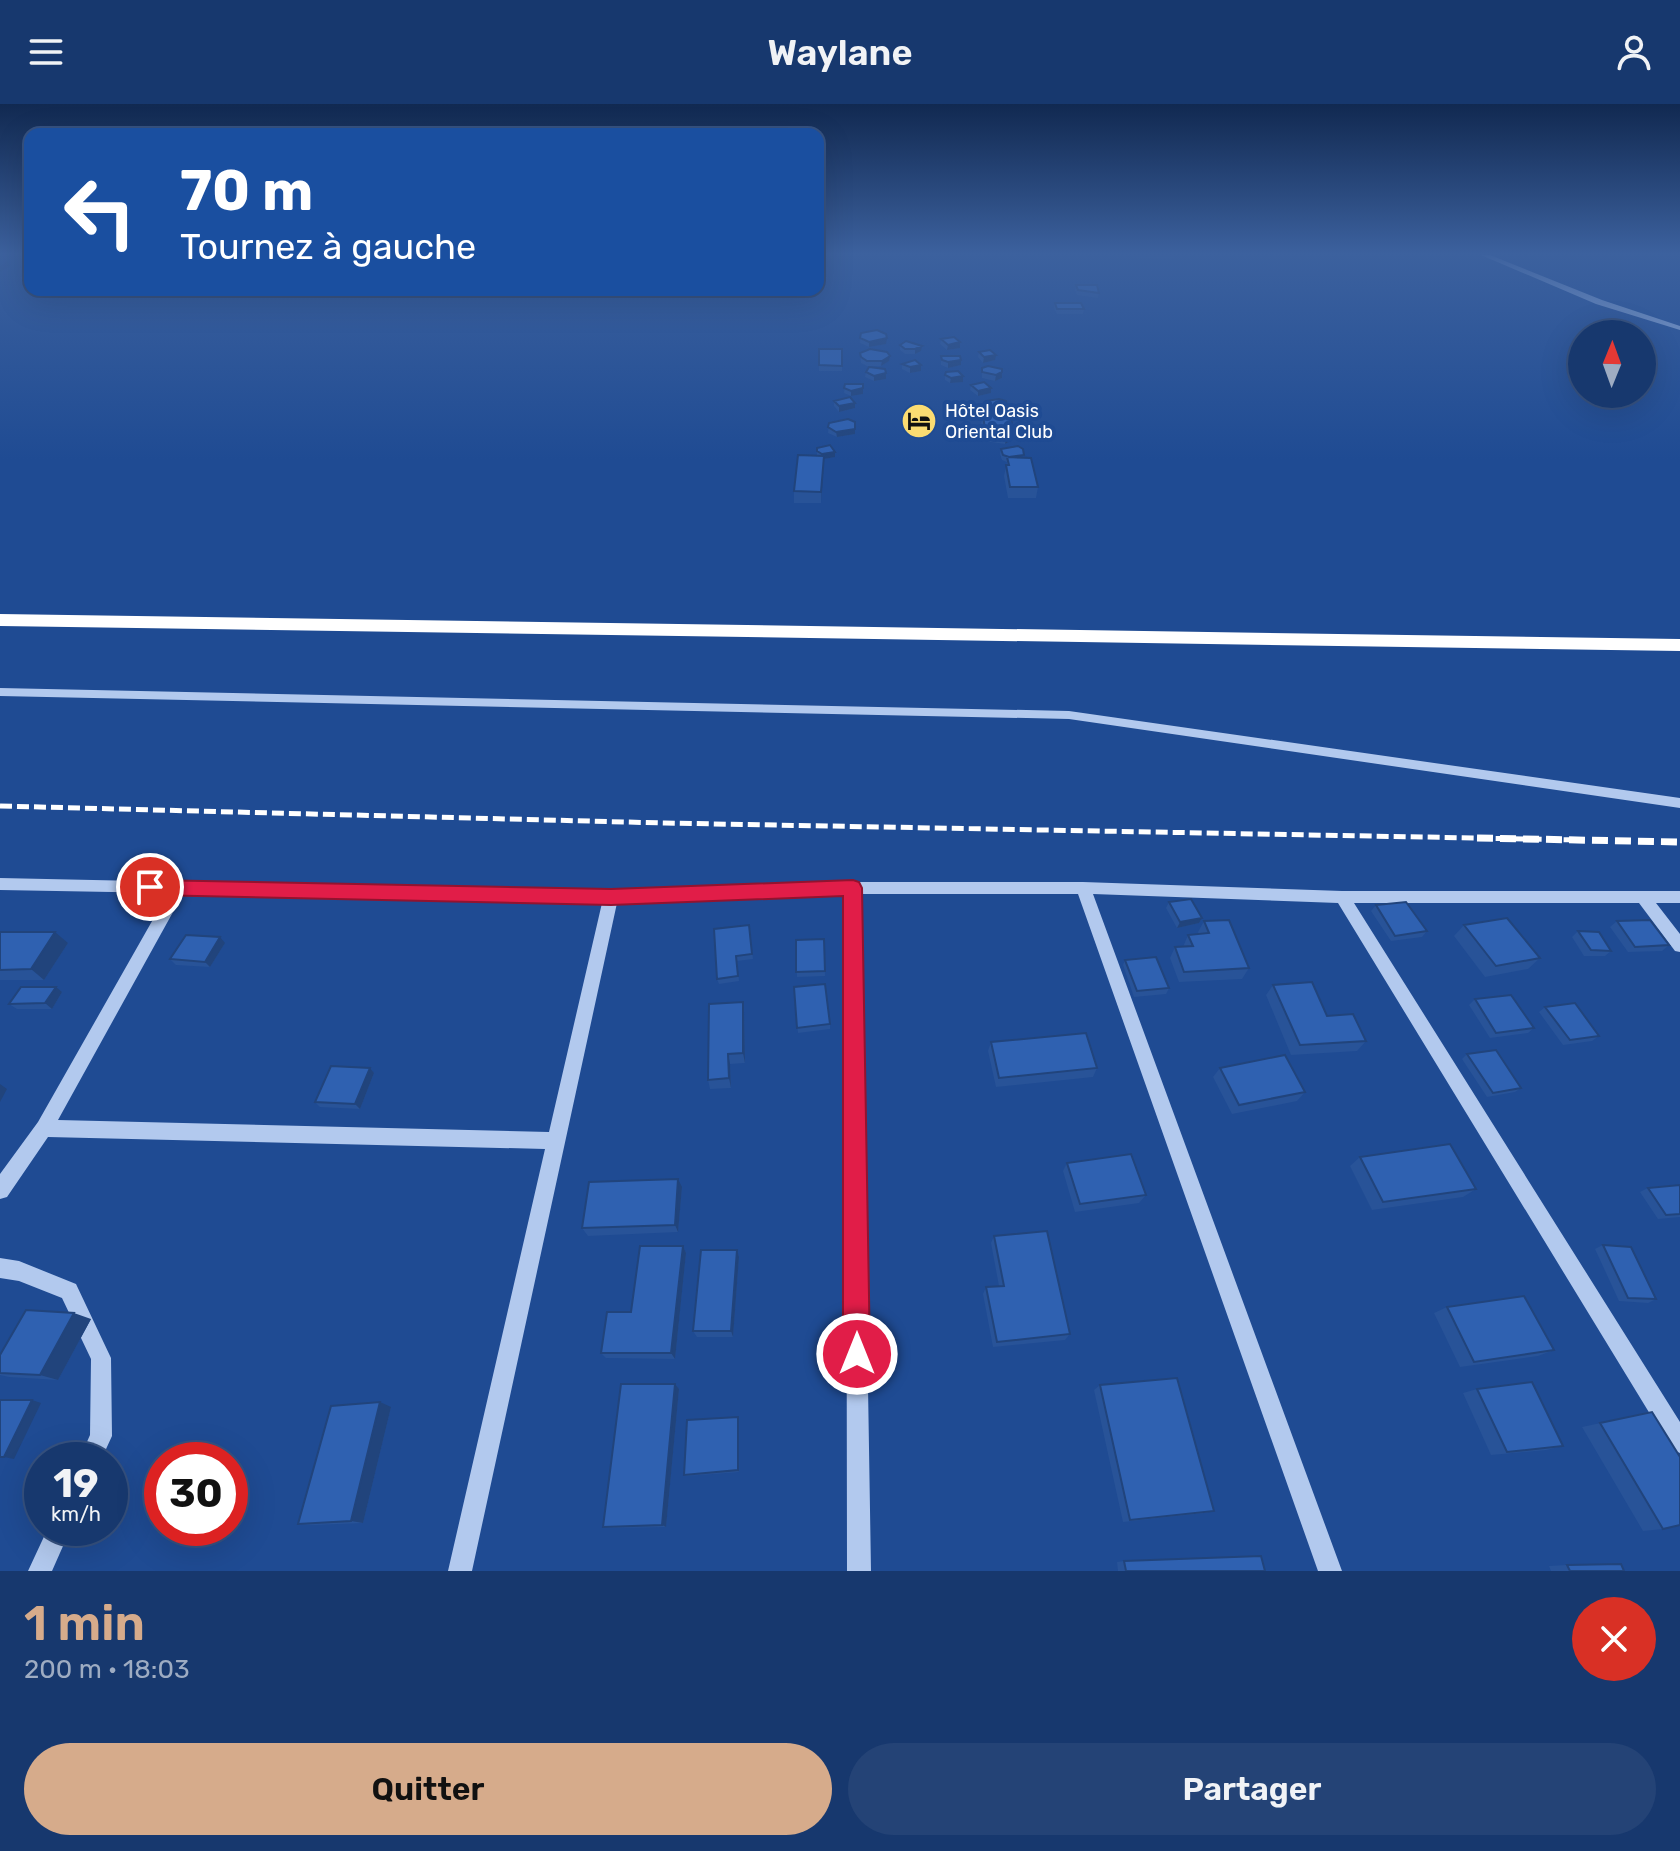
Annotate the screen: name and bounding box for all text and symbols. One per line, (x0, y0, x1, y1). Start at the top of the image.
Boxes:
icon: menu (24, 30, 68, 74)
icon: person (1612, 30, 1656, 74)
text: Waylane (768, 31, 912, 74)
text: 70 m (180, 158, 313, 224)
icon: left (48, 160, 152, 264)
text: Tournez à gauche (180, 225, 476, 268)
north arrow (1568, 320, 1656, 408)
map controls (1568, 320, 1656, 408)
place label: Hôtel Oasis Oriental Club (945, 400, 1053, 443)
hotel icon: Hôtel Oasis Oriental Club (900, 402, 938, 440)
pin (116, 853, 184, 921)
icon: arrive (128, 865, 172, 909)
position arrow (815, 1312, 899, 1396)
speed limit sign: 30 (144, 1442, 248, 1546)
text: 19 (53, 1460, 99, 1507)
text: km/h (51, 1502, 101, 1526)
text: 1 min (24, 1595, 145, 1652)
button: close (1572, 1597, 1656, 1681)
text: 200 m · 18:03 (24, 1654, 190, 1685)
button: Quitter (24, 1743, 832, 1835)
button: Partager (848, 1743, 1656, 1835)

